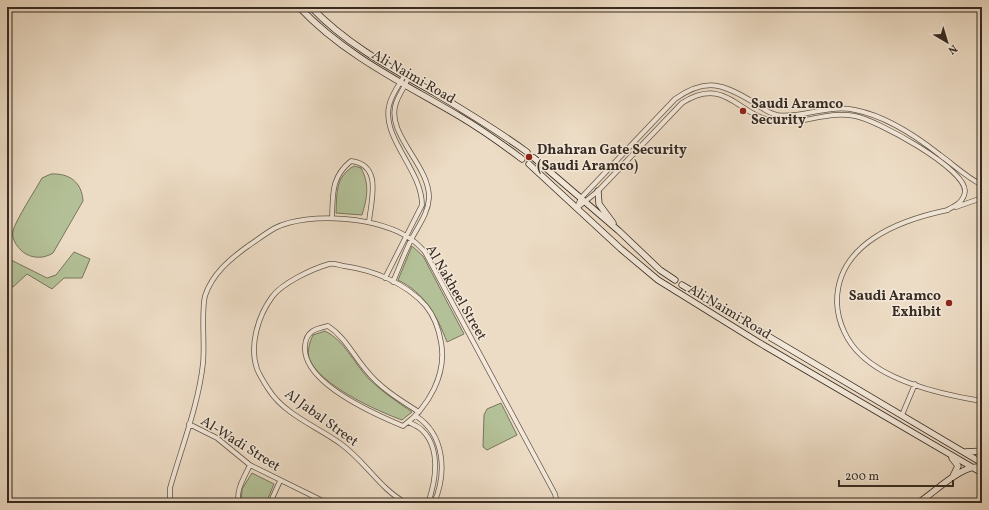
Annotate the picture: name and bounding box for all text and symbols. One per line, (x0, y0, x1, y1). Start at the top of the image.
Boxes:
north arrow (927, 22, 967, 62)
text: N (944, 40, 960, 57)
street label: Ali Naimi Road (368, 46, 459, 109)
place label: Saudi Aramco Security (751, 95, 843, 130)
marker: Saudi Aramco Security (738, 106, 748, 116)
place label: Dhahran Gate Security (Saudi Aramco) (537, 141, 687, 176)
marker: Dhahran Gate Security (Saudi Aramco) (524, 152, 534, 162)
street label: Al Nakheel Street (421, 242, 491, 344)
street label: Ali Naimi Road (684, 280, 774, 345)
place label: Saudi Aramco Exhibit (849, 287, 941, 322)
marker: Saudi Aramco Exhibit (944, 298, 954, 308)
street label: Al Jabal Street (280, 385, 362, 451)
street label: Al-Wadi Street (197, 412, 284, 476)
scale bar (839, 462, 953, 488)
text: 200 m (845, 469, 879, 485)

